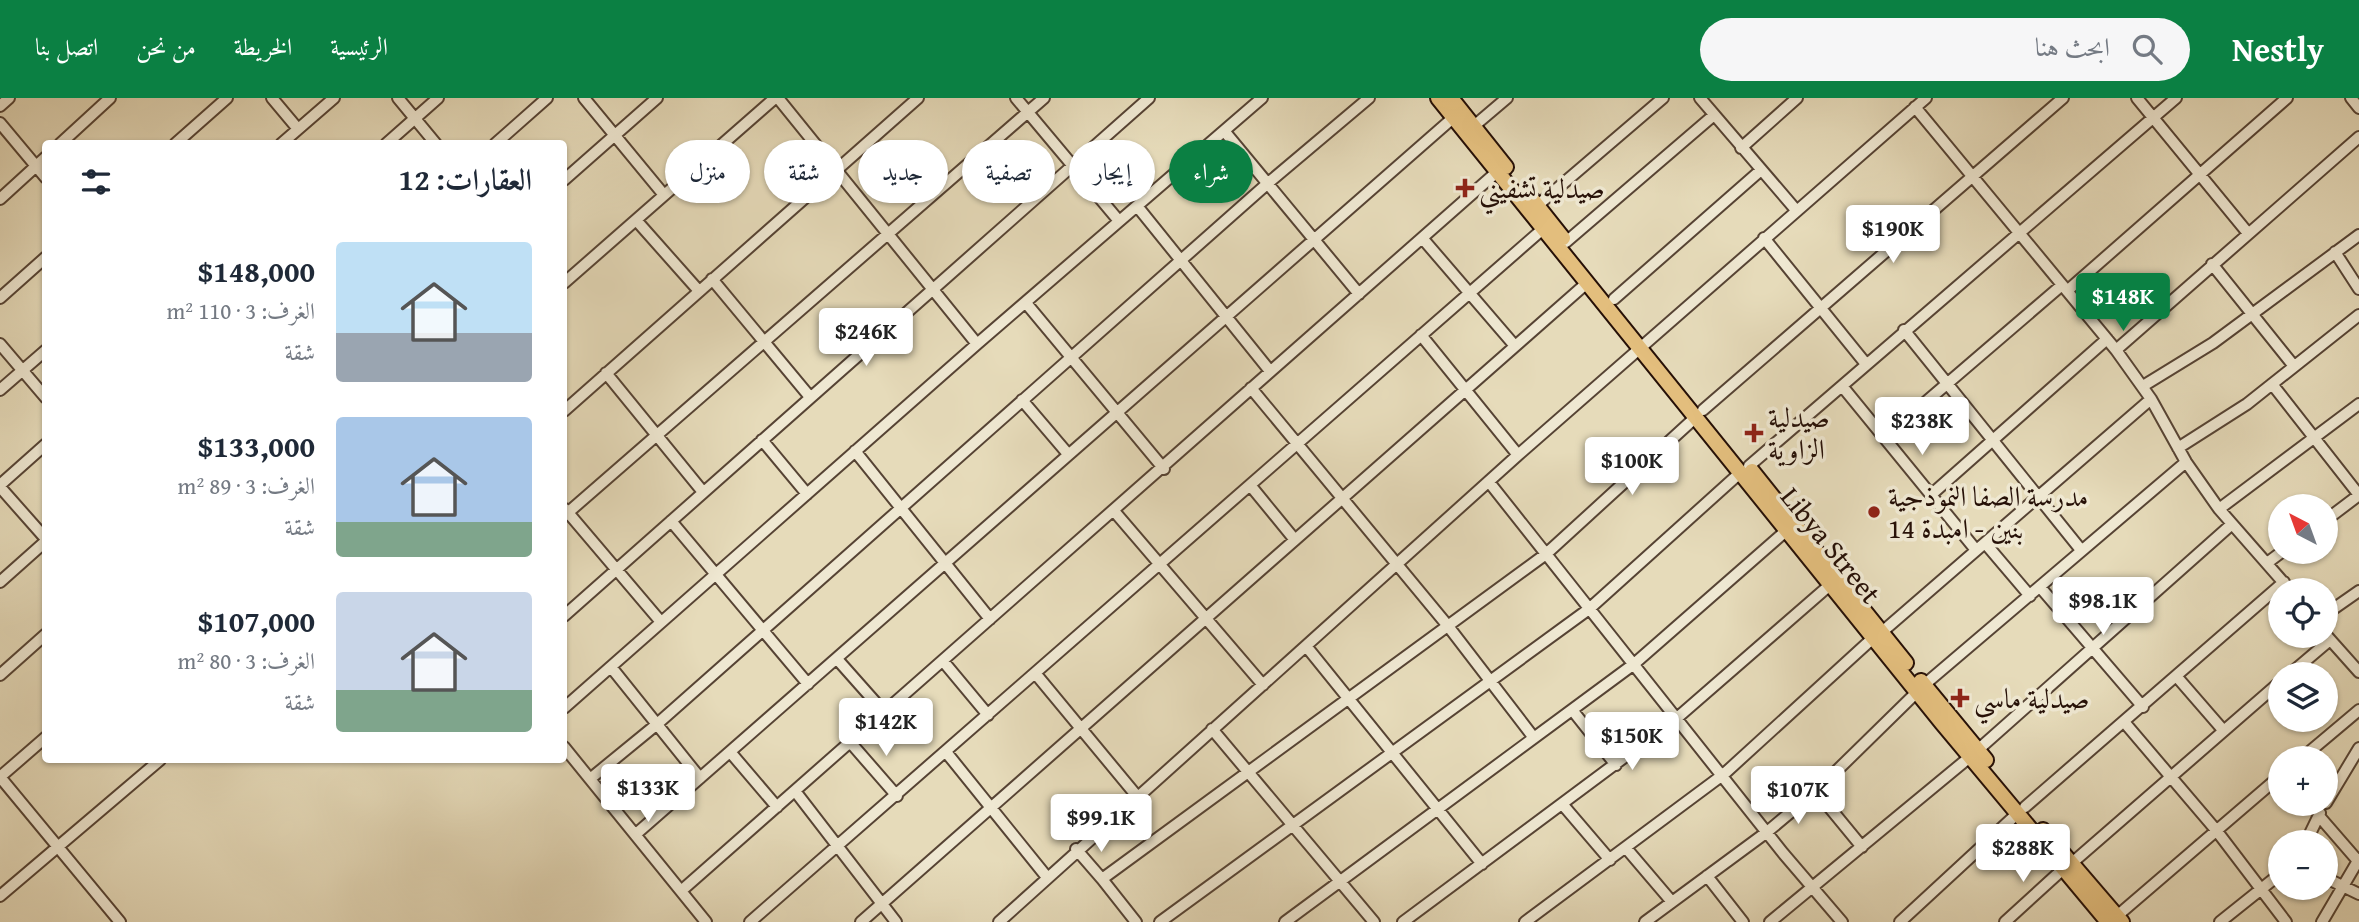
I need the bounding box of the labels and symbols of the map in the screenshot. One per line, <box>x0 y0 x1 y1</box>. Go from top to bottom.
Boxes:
place label: صيدلية تشفيني <box>1479 167 1605 215</box>
marker: صيدلية تشفيني <box>1457 180 1473 196</box>
pin: $190K <box>1844 206 1942 265</box>
pin: $148K <box>2074 274 2172 333</box>
pin: $246K <box>817 308 915 368</box>
place label: صيدلية الزاوية <box>1768 396 1830 469</box>
pin: $238K <box>1873 398 1971 457</box>
marker: صيدلية الزاوية <box>1746 425 1762 441</box>
pin: $100K <box>1583 438 1681 497</box>
place label: مدرسة الصفا النموذجية بنين - امبدة 14 <box>1888 475 2089 548</box>
street label: Libya Street <box>1771 477 1891 612</box>
north arrow <box>2268 494 2338 564</box>
marker: مدرسة الصفا النموذجية بنين - امبدة 14 <box>1866 504 1882 520</box>
pin: $98.1K <box>2046 578 2160 637</box>
place label: صيدلية ماسي <box>1974 677 2089 725</box>
marker: صيدلية ماسي <box>1952 690 1968 706</box>
pin: $142K <box>837 698 935 758</box>
pin: $150K <box>1583 712 1681 772</box>
pin: $133K <box>599 764 697 824</box>
pin: $107K <box>1749 766 1847 826</box>
pin: $99.1K <box>1044 794 1158 854</box>
pin: $288K <box>1974 824 2072 884</box>

